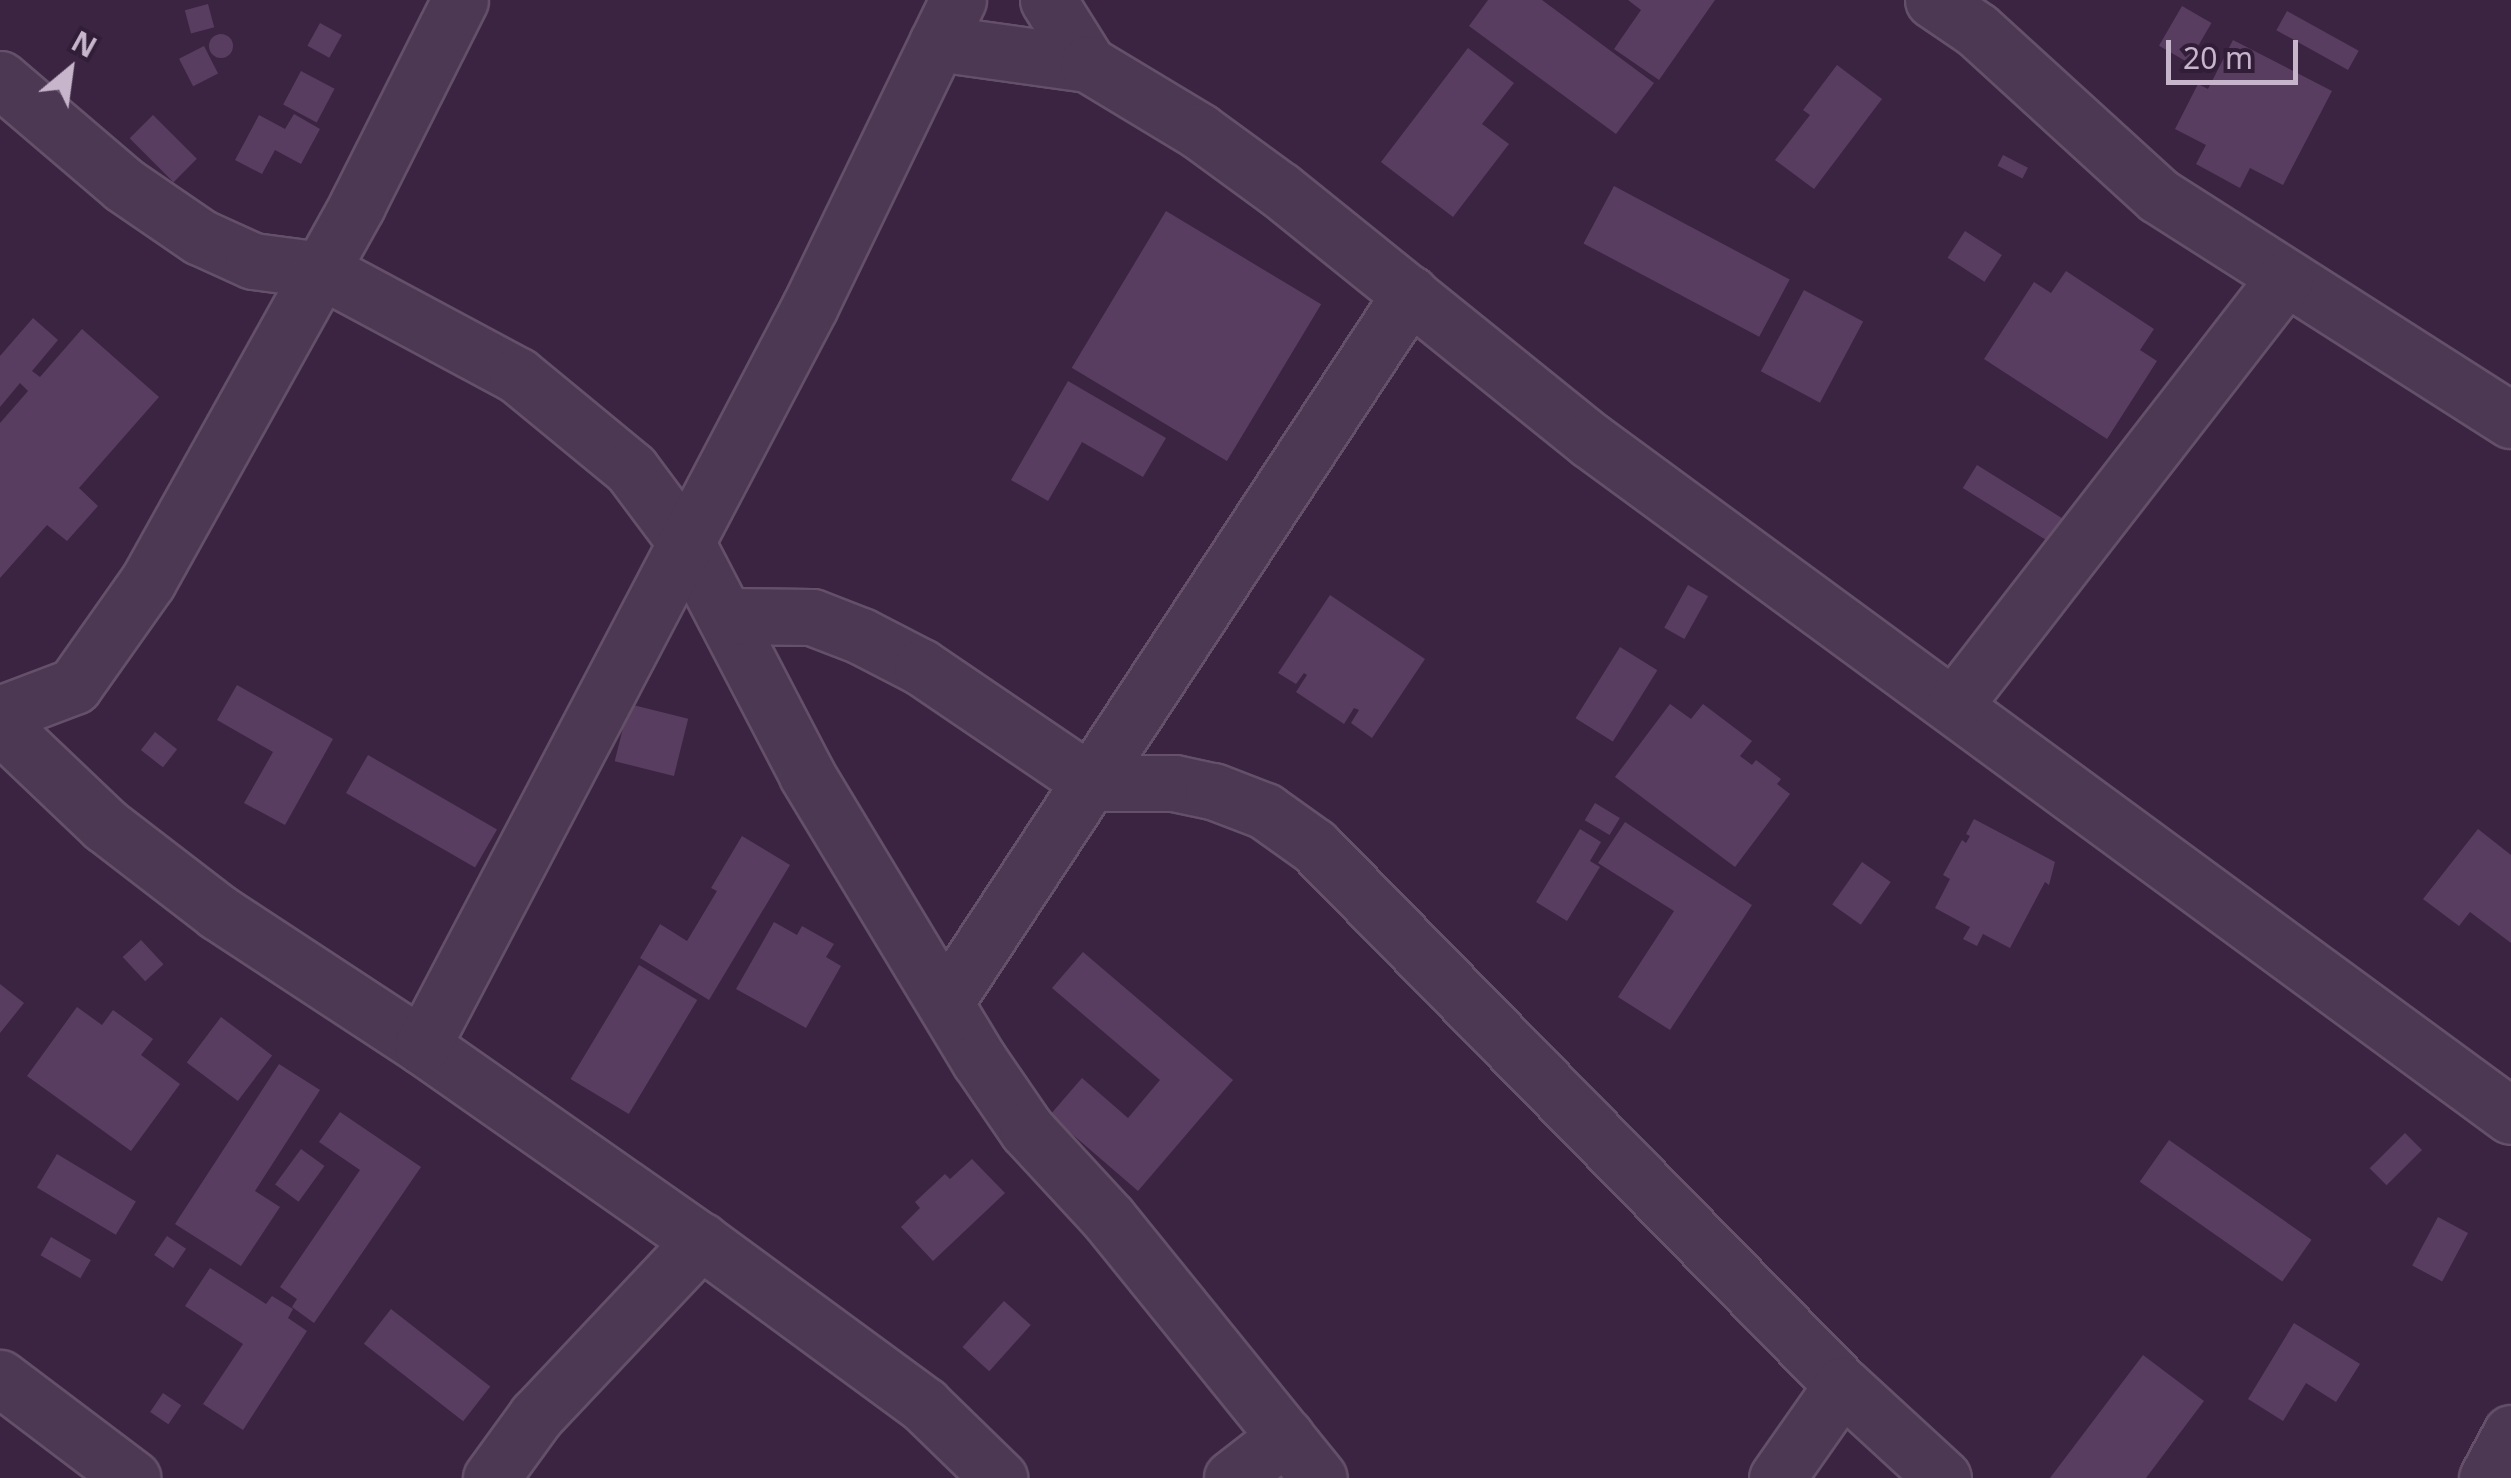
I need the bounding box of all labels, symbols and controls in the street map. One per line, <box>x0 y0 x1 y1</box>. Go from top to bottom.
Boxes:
north arrow <box>20 20 120 120</box>
scale bar <box>2171 20 2304 82</box>
text: N <box>65 22 104 66</box>
text: 20 m <box>2183 37 2253 78</box>

